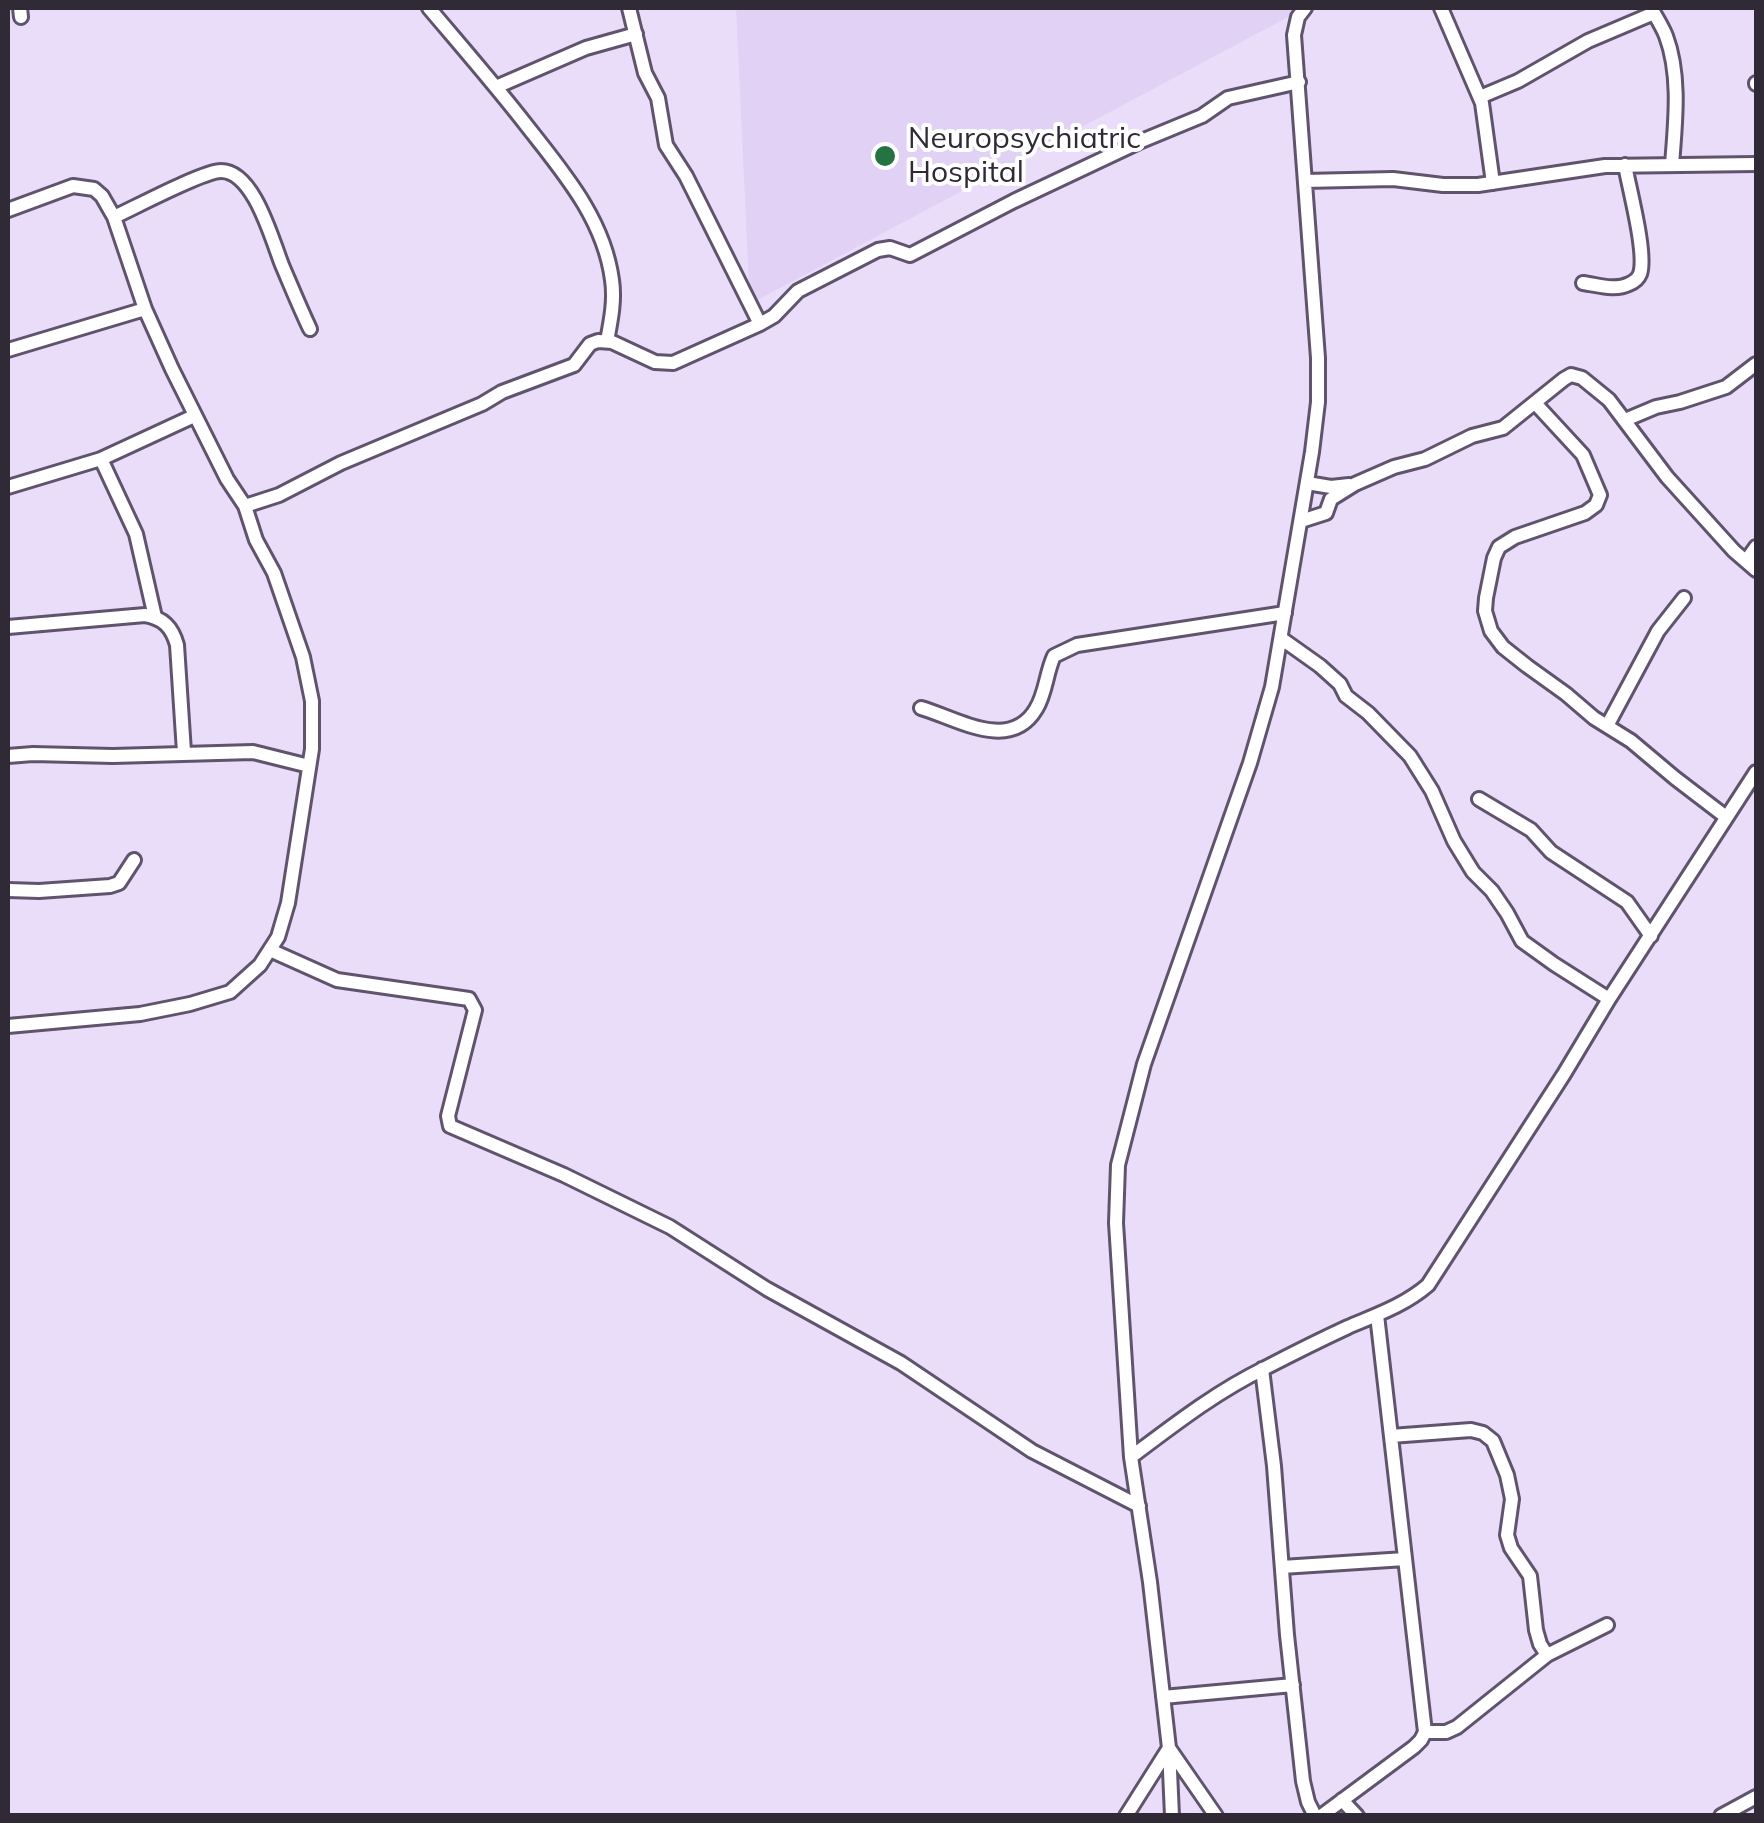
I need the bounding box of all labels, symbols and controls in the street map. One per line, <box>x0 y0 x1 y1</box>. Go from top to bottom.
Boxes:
place label: Neuropsychiatric Hospital <box>908 121 1141 192</box>
marker: Neuropsychiatric Hospital <box>872 143 898 169</box>

